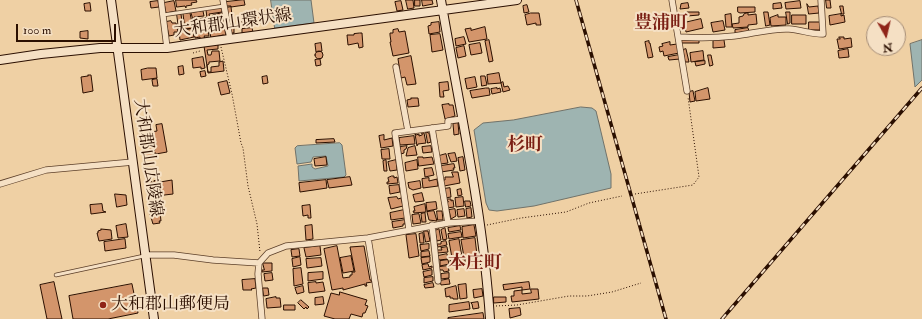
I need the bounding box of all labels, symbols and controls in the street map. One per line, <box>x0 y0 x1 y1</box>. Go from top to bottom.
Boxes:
street label: 大和郡山環状線 <box>173 6 293 42</box>
district label: 豊浦町 <box>634 13 688 35</box>
scale bar <box>18 16 118 42</box>
north arrow <box>866 16 906 56</box>
text: 100 m <box>23 23 51 38</box>
text: N <box>882 40 893 55</box>
street label: 大和郡山広陵線 <box>129 98 165 218</box>
district label: 杉町 <box>507 135 543 157</box>
district label: 本庄町 <box>448 253 502 275</box>
place label: 大和郡山郵便局 <box>111 295 230 315</box>
marker: 大和郡山郵便局 <box>98 300 108 310</box>

